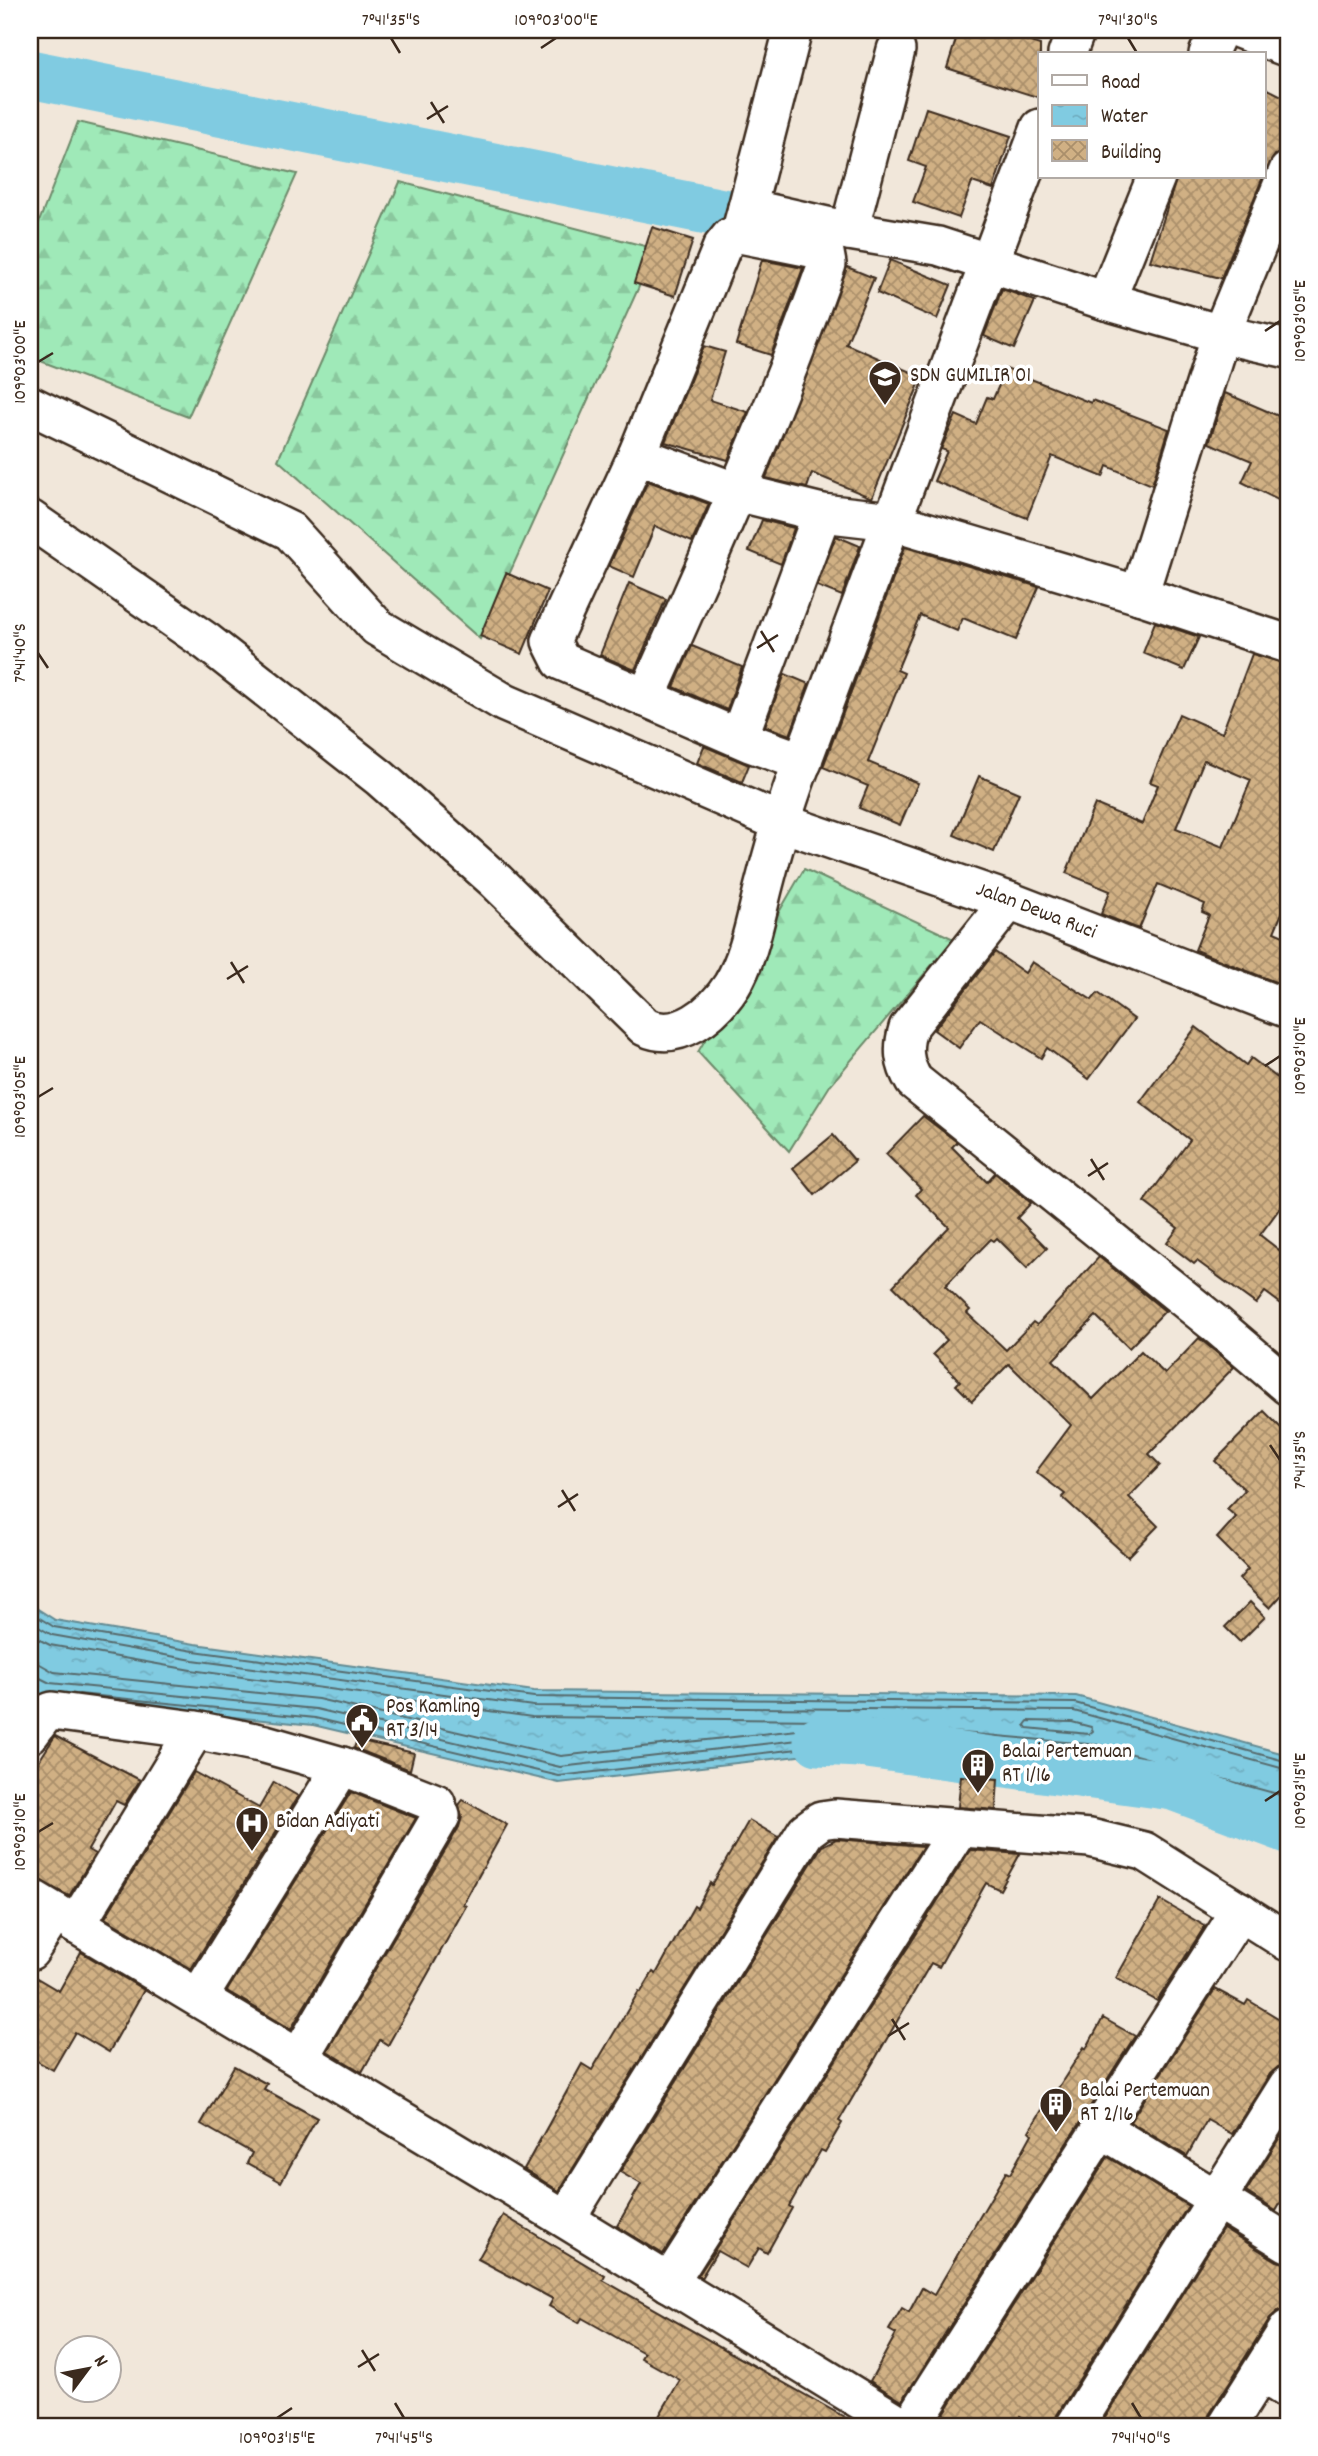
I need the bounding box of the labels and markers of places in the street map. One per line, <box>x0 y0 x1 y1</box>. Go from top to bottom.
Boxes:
school or university icon: SDN GUMILIR 01 <box>866 358 904 407</box>
place label: SDN GUMILIR 01 <box>910 362 1031 392</box>
place label: Pos Kamling RT 3/14 <box>386 1693 480 1747</box>
public building icon: Pos Kamling RT 3/14 <box>343 1701 381 1750</box>
place label: Balai Pertemuan RT 1/16 <box>1002 1738 1132 1792</box>
building icon: Balai Pertemuan RT 1/16 <box>959 1746 997 1795</box>
hospital icon: Bidan Adiyati <box>233 1804 271 1853</box>
place label: Bidan Adiyati <box>276 1808 379 1838</box>
place label: Balai Pertemuan RT 2/16 <box>1080 2077 1210 2131</box>
building icon: Balai Pertemuan RT 2/16 <box>1037 2085 1075 2134</box>

